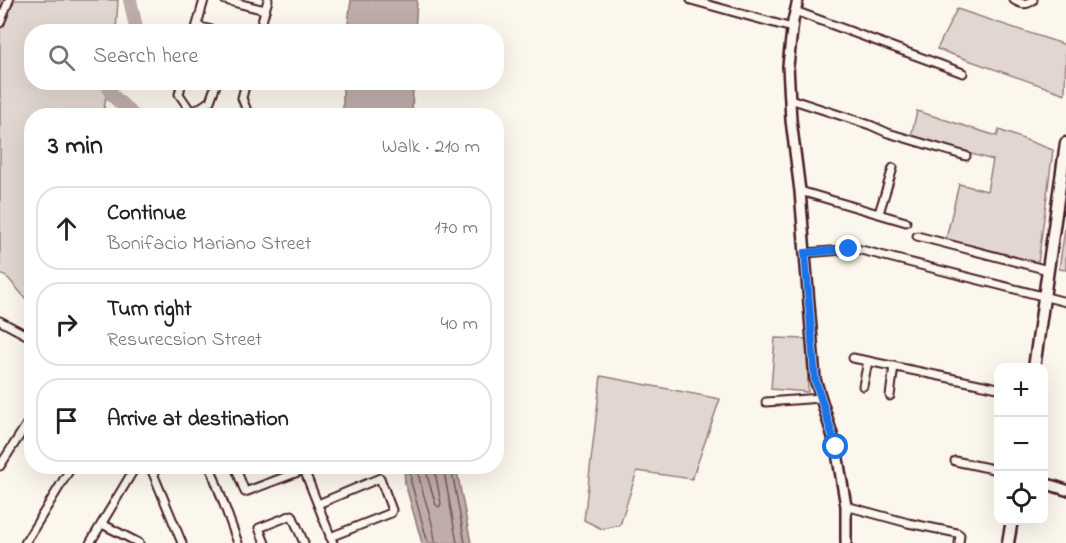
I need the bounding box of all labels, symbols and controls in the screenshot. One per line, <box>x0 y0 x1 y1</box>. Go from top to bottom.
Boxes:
search box <box>24 24 504 90</box>
icon: search <box>45 41 78 74</box>
text: Search here <box>93 41 198 73</box>
text: 3 min <box>48 128 103 166</box>
text: Walk · 210 m <box>382 133 480 162</box>
text: Continue <box>107 198 186 230</box>
icon: ahead <box>50 212 83 245</box>
text: 170 m <box>434 214 478 243</box>
text: Bonifacio Mariano Street <box>107 230 311 259</box>
route end <box>835 235 861 261</box>
text: Turn right <box>107 294 192 326</box>
icon: right <box>50 308 83 341</box>
text: 40 m <box>441 310 478 339</box>
text: Resurecsion Street <box>107 326 262 355</box>
map controls <box>994 363 1048 525</box>
button: + <box>994 363 1048 417</box>
icon: arrive <box>50 404 83 437</box>
text: Arrive at destination <box>107 404 289 436</box>
button: − <box>994 417 1048 471</box>
route start <box>822 433 848 459</box>
button: locate <box>994 471 1048 525</box>

